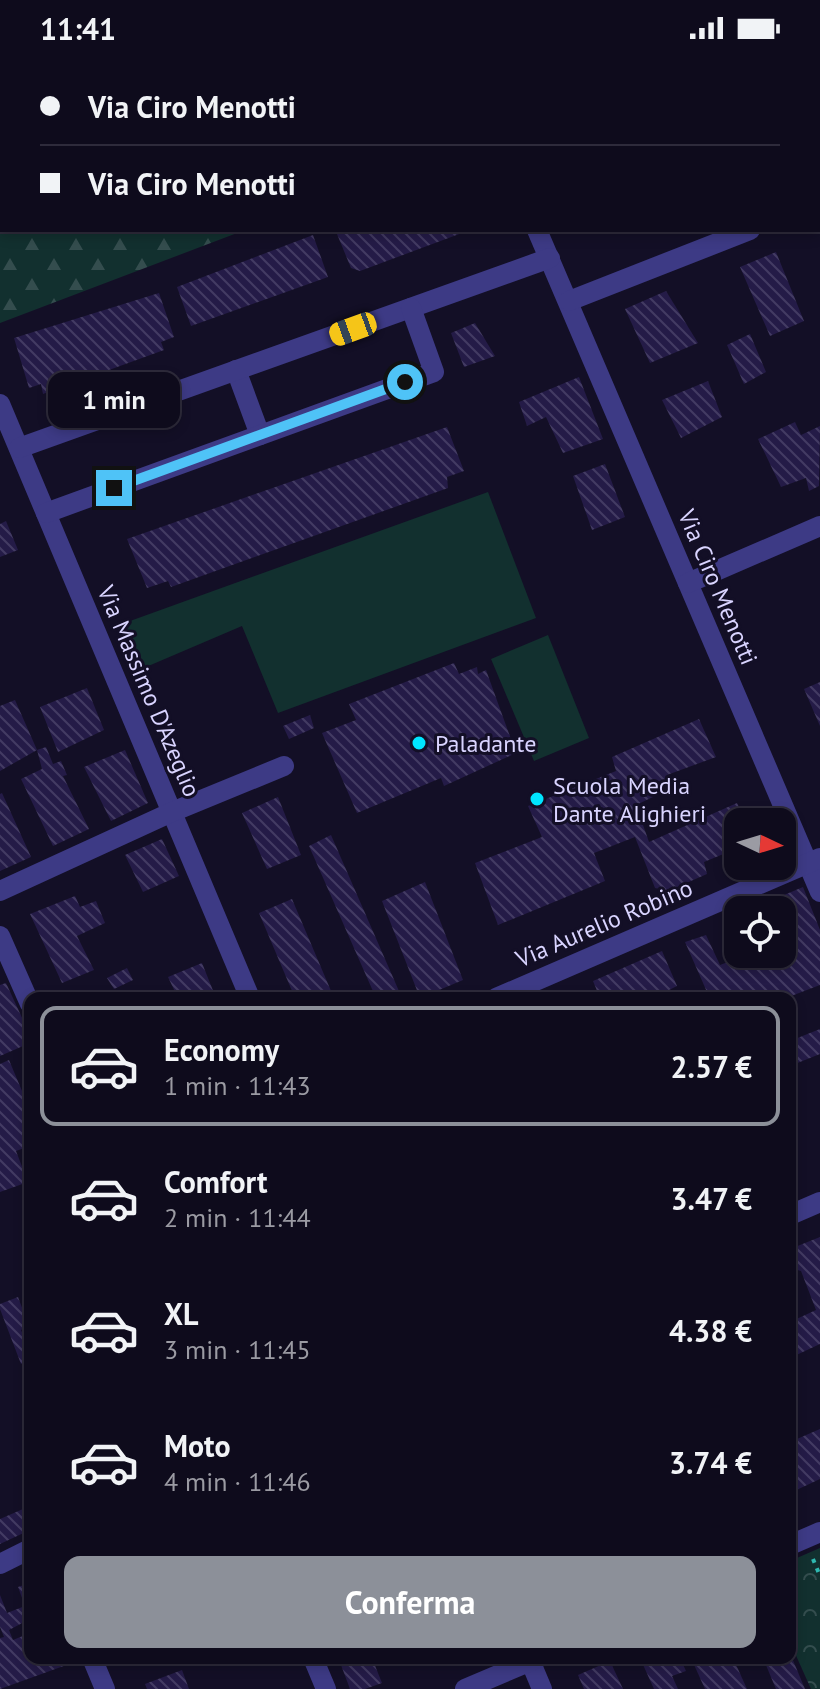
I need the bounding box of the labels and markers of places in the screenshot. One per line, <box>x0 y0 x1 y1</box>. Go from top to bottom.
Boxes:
place label: Paladante <box>435 728 536 759</box>
marker: Paladante <box>410 734 428 752</box>
place label: Scuola Media Dante Alighieri <box>553 770 706 829</box>
marker: Scuola Media Dante Alighieri <box>528 790 546 808</box>

